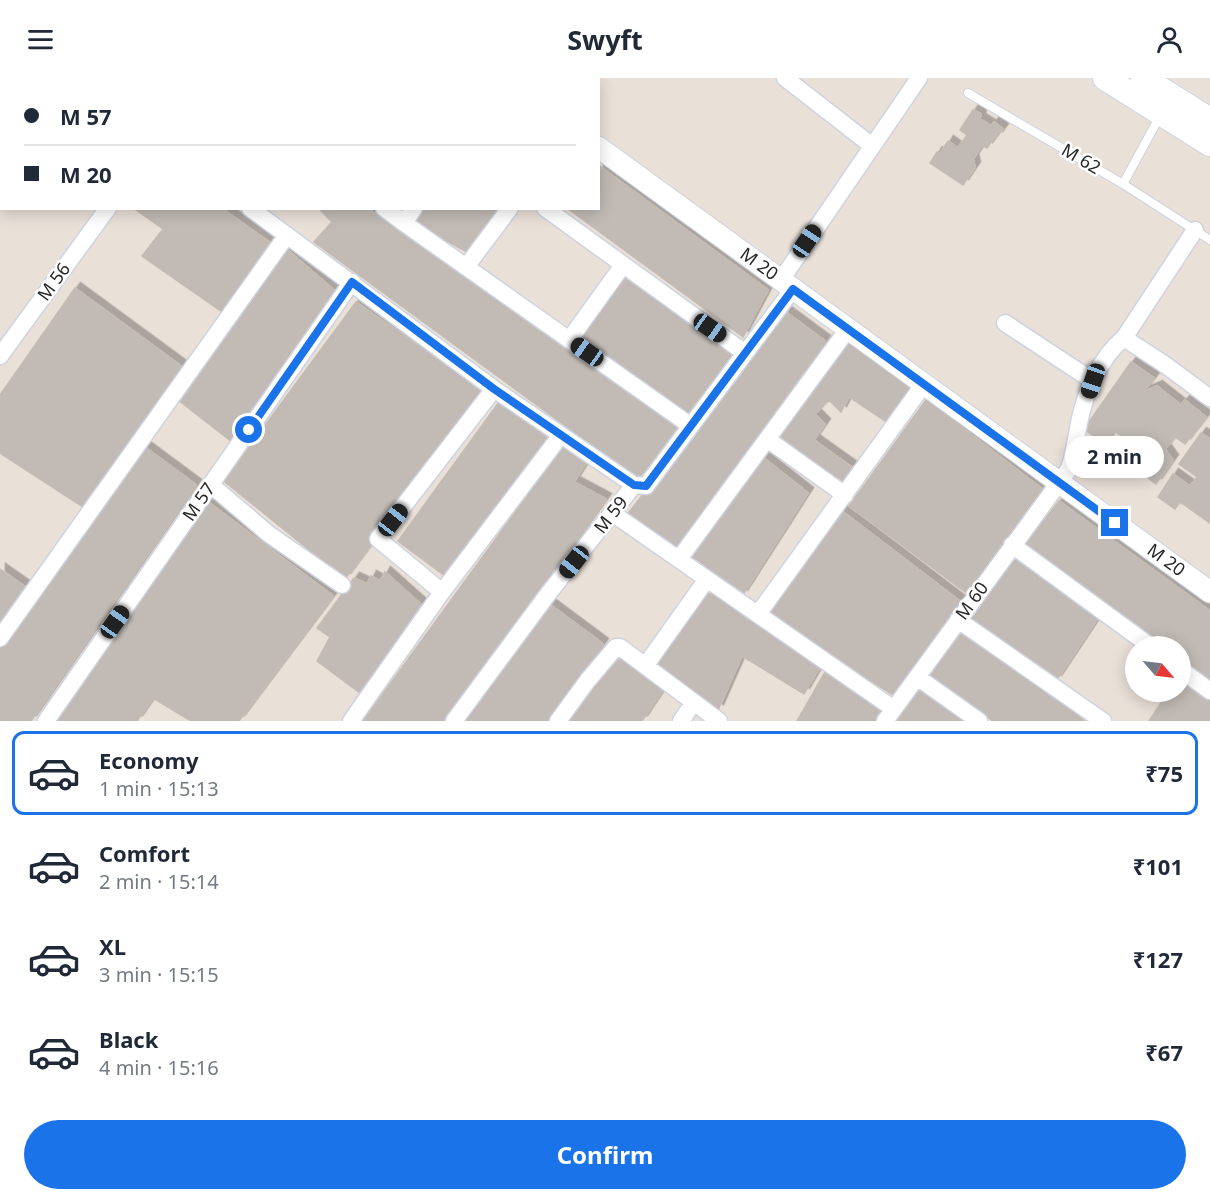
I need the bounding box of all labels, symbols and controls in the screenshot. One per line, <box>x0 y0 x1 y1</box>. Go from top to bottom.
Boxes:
text: Swyft <box>567 21 643 58</box>
icon: menu <box>24 23 57 56</box>
icon: person <box>1153 23 1186 56</box>
text: M 57 <box>60 101 112 131</box>
street label: M 62 <box>1057 137 1106 179</box>
text: M 20 <box>60 159 112 189</box>
car <box>789 221 825 261</box>
street label: M 20 <box>736 241 783 285</box>
street label: M 56 <box>31 258 75 305</box>
car <box>690 310 730 346</box>
car <box>567 334 607 370</box>
car <box>1079 361 1107 401</box>
route start <box>235 416 262 443</box>
callout: 2 min <box>1066 436 1164 478</box>
text: 2 min <box>1087 443 1142 470</box>
street label: M 57 <box>176 478 220 525</box>
street label: M 59 <box>588 491 632 538</box>
car <box>375 500 411 540</box>
route end <box>1101 509 1128 536</box>
street label: M 20 <box>1143 537 1190 581</box>
car <box>556 542 592 582</box>
street label: M 60 <box>949 577 993 624</box>
car <box>97 602 133 642</box>
north arrow <box>1125 636 1191 702</box>
map controls <box>1125 636 1191 702</box>
text: Economy <box>99 745 198 775</box>
icon: car <box>27 746 81 800</box>
text: ₹75 <box>1145 758 1183 788</box>
text: 1 min · 15:13 <box>99 775 219 802</box>
text: Comfort <box>99 838 190 868</box>
icon: car <box>27 839 81 893</box>
text: ₹101 <box>1133 851 1183 881</box>
text: 2 min · 15:14 <box>99 868 219 895</box>
text: XL <box>99 931 126 961</box>
icon: car <box>27 932 81 986</box>
text: ₹127 <box>1133 944 1183 974</box>
text: 3 min · 15:15 <box>99 961 219 988</box>
text: Black <box>99 1024 158 1054</box>
icon: car <box>27 1025 81 1079</box>
text: ₹67 <box>1145 1037 1183 1067</box>
text: 4 min · 15:16 <box>99 1054 219 1081</box>
button: Confirm <box>24 1120 1186 1189</box>

